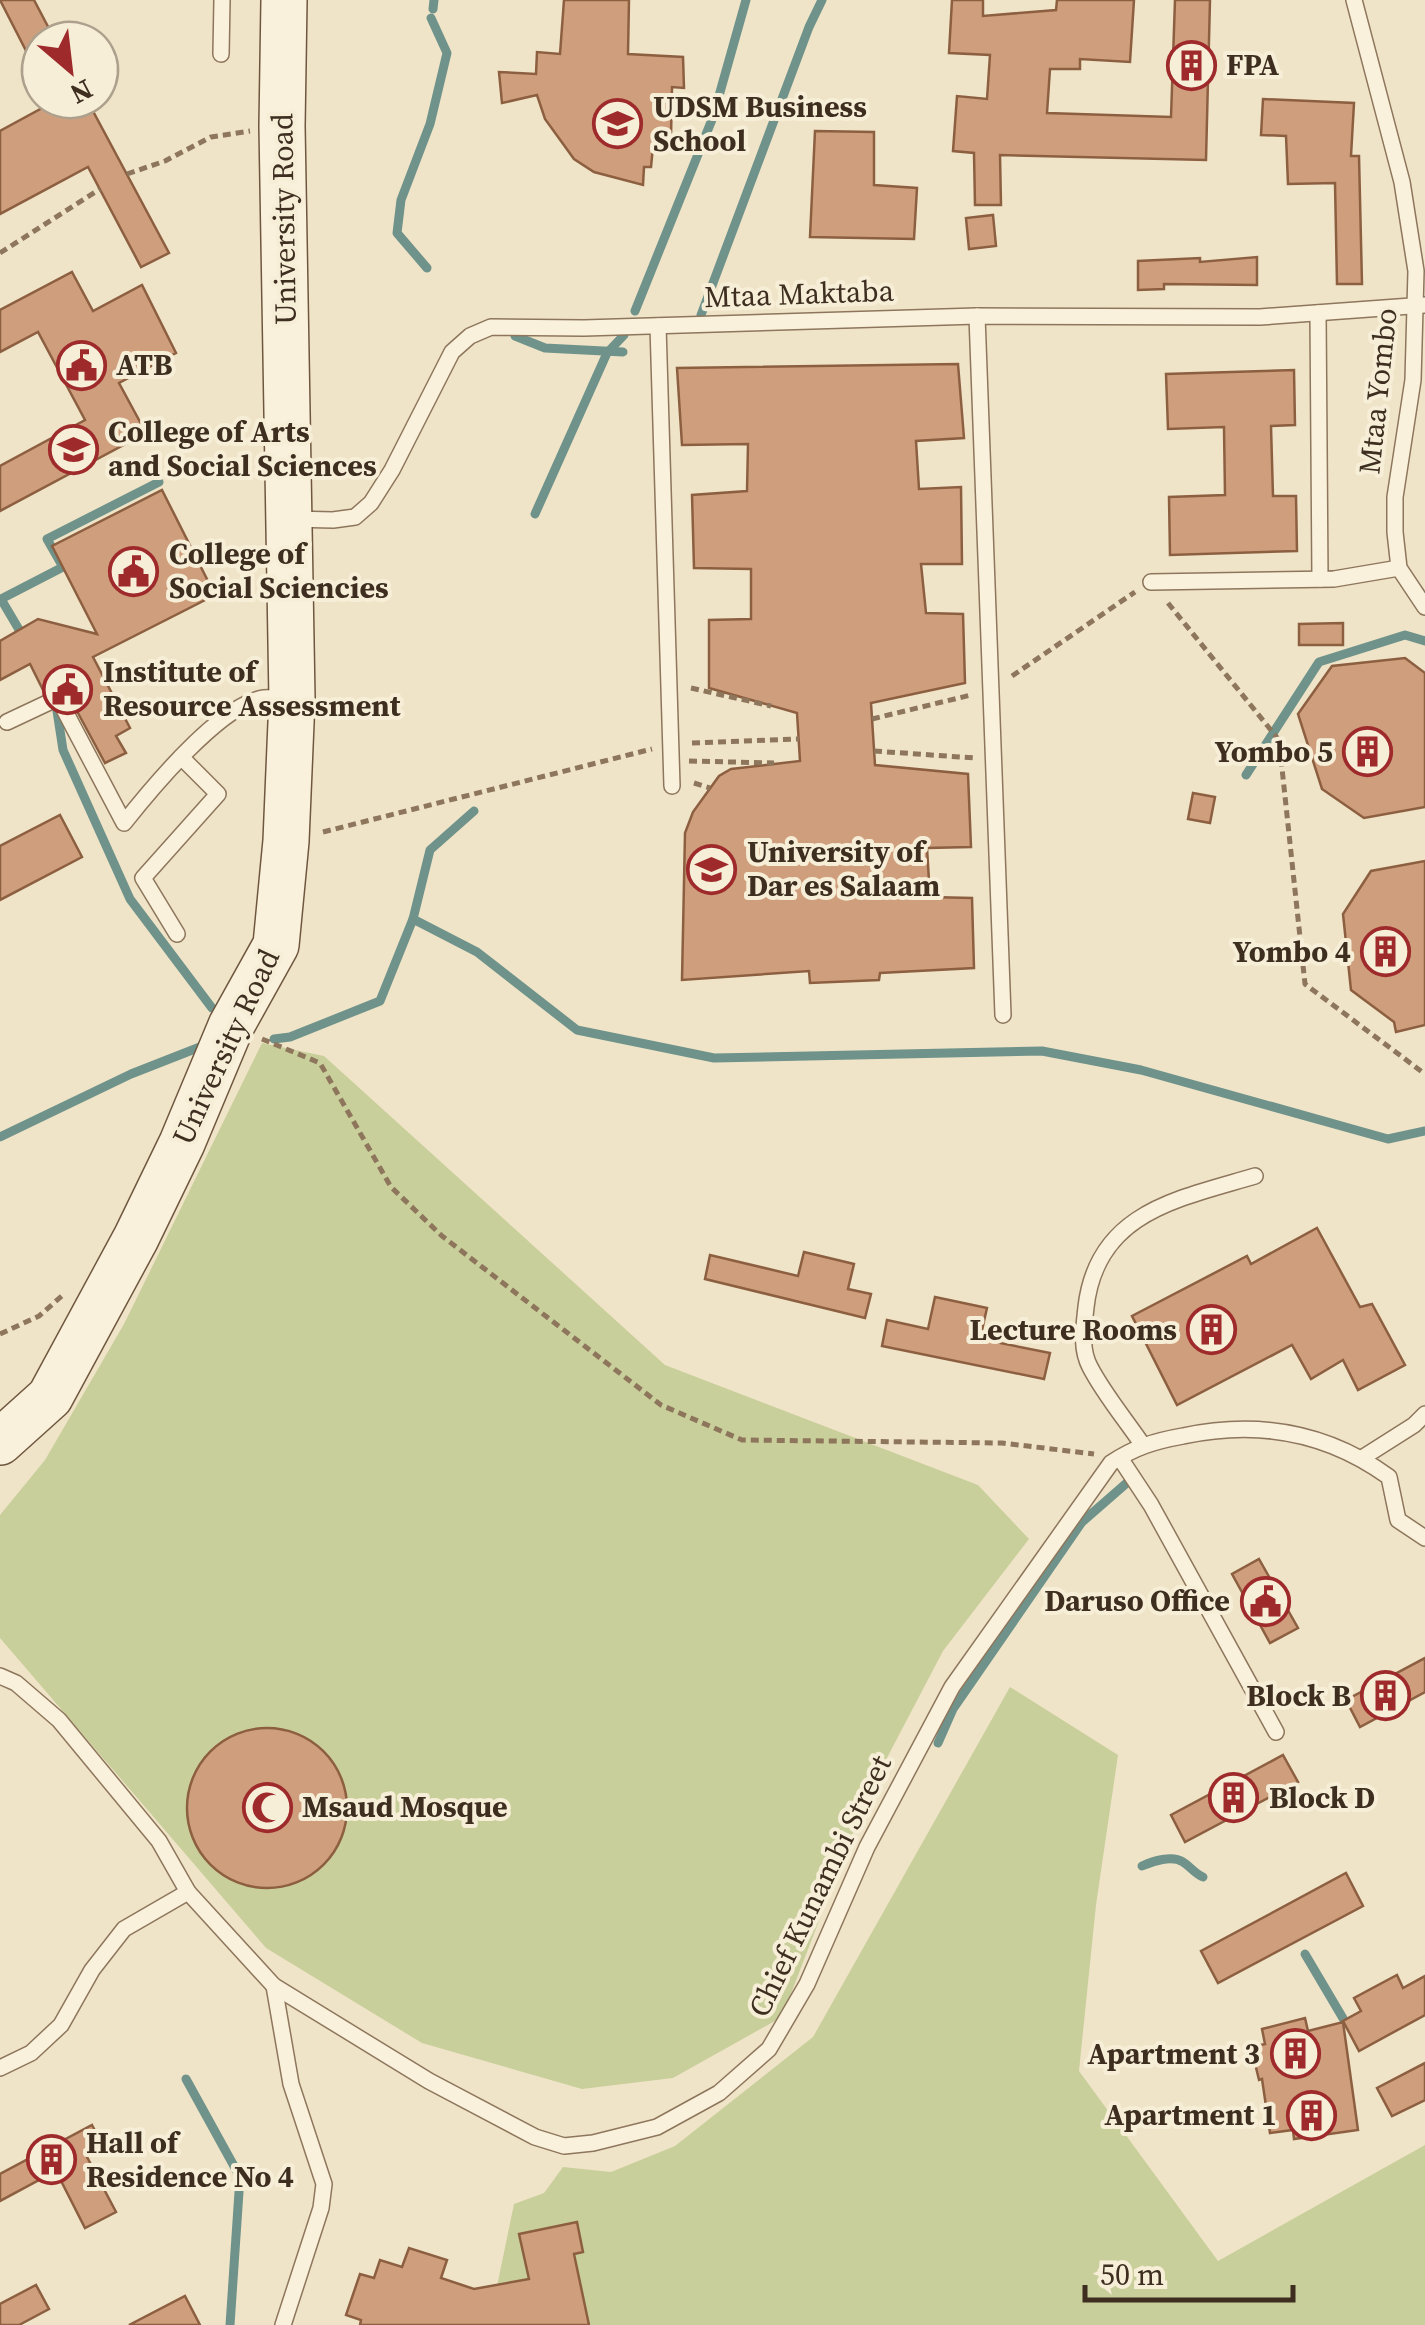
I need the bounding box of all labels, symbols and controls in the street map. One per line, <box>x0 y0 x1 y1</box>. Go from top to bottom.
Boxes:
north arrow <box>20 20 120 120</box>
building icon: FPA <box>1165 39 1217 91</box>
place label: FPA <box>1226 44 1279 85</box>
text: N <box>64 71 100 114</box>
place label: UDSM Business School <box>653 86 867 161</box>
school or university icon: UDSM Business School <box>592 98 644 150</box>
street label: University Road <box>261 113 306 325</box>
street label: Mtaa Maktaba <box>703 270 895 317</box>
street label: Mtaa Yombo <box>1348 306 1407 476</box>
public building icon: ATB <box>55 339 107 391</box>
place label: ATB <box>116 344 173 385</box>
place label: College of Arts and Social Sciences <box>108 411 377 486</box>
school or university icon: College of Arts and Social Sciences <box>47 423 99 475</box>
place label: College of Social Sciencies <box>169 533 389 608</box>
public building icon: College of Social Sciencies <box>108 545 160 597</box>
place label: Institute of Resource Assessment <box>103 651 401 726</box>
public building icon: Institute of Resource Assessment <box>42 663 94 715</box>
building icon: Yombo 5 <box>1342 726 1394 778</box>
place label: Yombo 5 <box>1214 731 1333 772</box>
place label: University of Dar es Salaam <box>747 831 940 906</box>
school or university icon: University of Dar es Salaam <box>686 843 738 895</box>
building icon: Yombo 4 <box>1360 926 1412 978</box>
place label: Yombo 4 <box>1232 931 1351 972</box>
street label: University Road <box>162 942 289 1151</box>
building icon: Lecture Rooms <box>1186 1304 1238 1356</box>
place label: Lecture Rooms <box>970 1309 1177 1350</box>
public building icon: Daruso Office <box>1239 1575 1291 1627</box>
place label: Daruso Office <box>1044 1580 1230 1621</box>
building icon: Block B <box>1360 1670 1412 1722</box>
place label: Block B <box>1246 1675 1351 1716</box>
street label: Chief Kunambi Street <box>738 1748 901 2024</box>
building icon: Block D <box>1208 1772 1260 1824</box>
place label: Block D <box>1269 1777 1375 1818</box>
mosque icon: Msaud Mosque <box>241 1781 293 1833</box>
place label: Msaud Mosque <box>302 1786 508 1827</box>
building icon: Apartment 3 <box>1269 2028 1321 2080</box>
place label: Apartment 3 <box>1087 2033 1260 2074</box>
building icon: Apartment 1 <box>1286 2089 1338 2141</box>
place label: Apartment 1 <box>1104 2094 1277 2135</box>
place label: Hall of Residence No 4 <box>86 2122 294 2197</box>
building icon: Hall of Residence No 4 <box>25 2134 77 2186</box>
scale bar <box>1085 2240 1292 2302</box>
text: 50 m <box>1100 2254 1164 2295</box>

